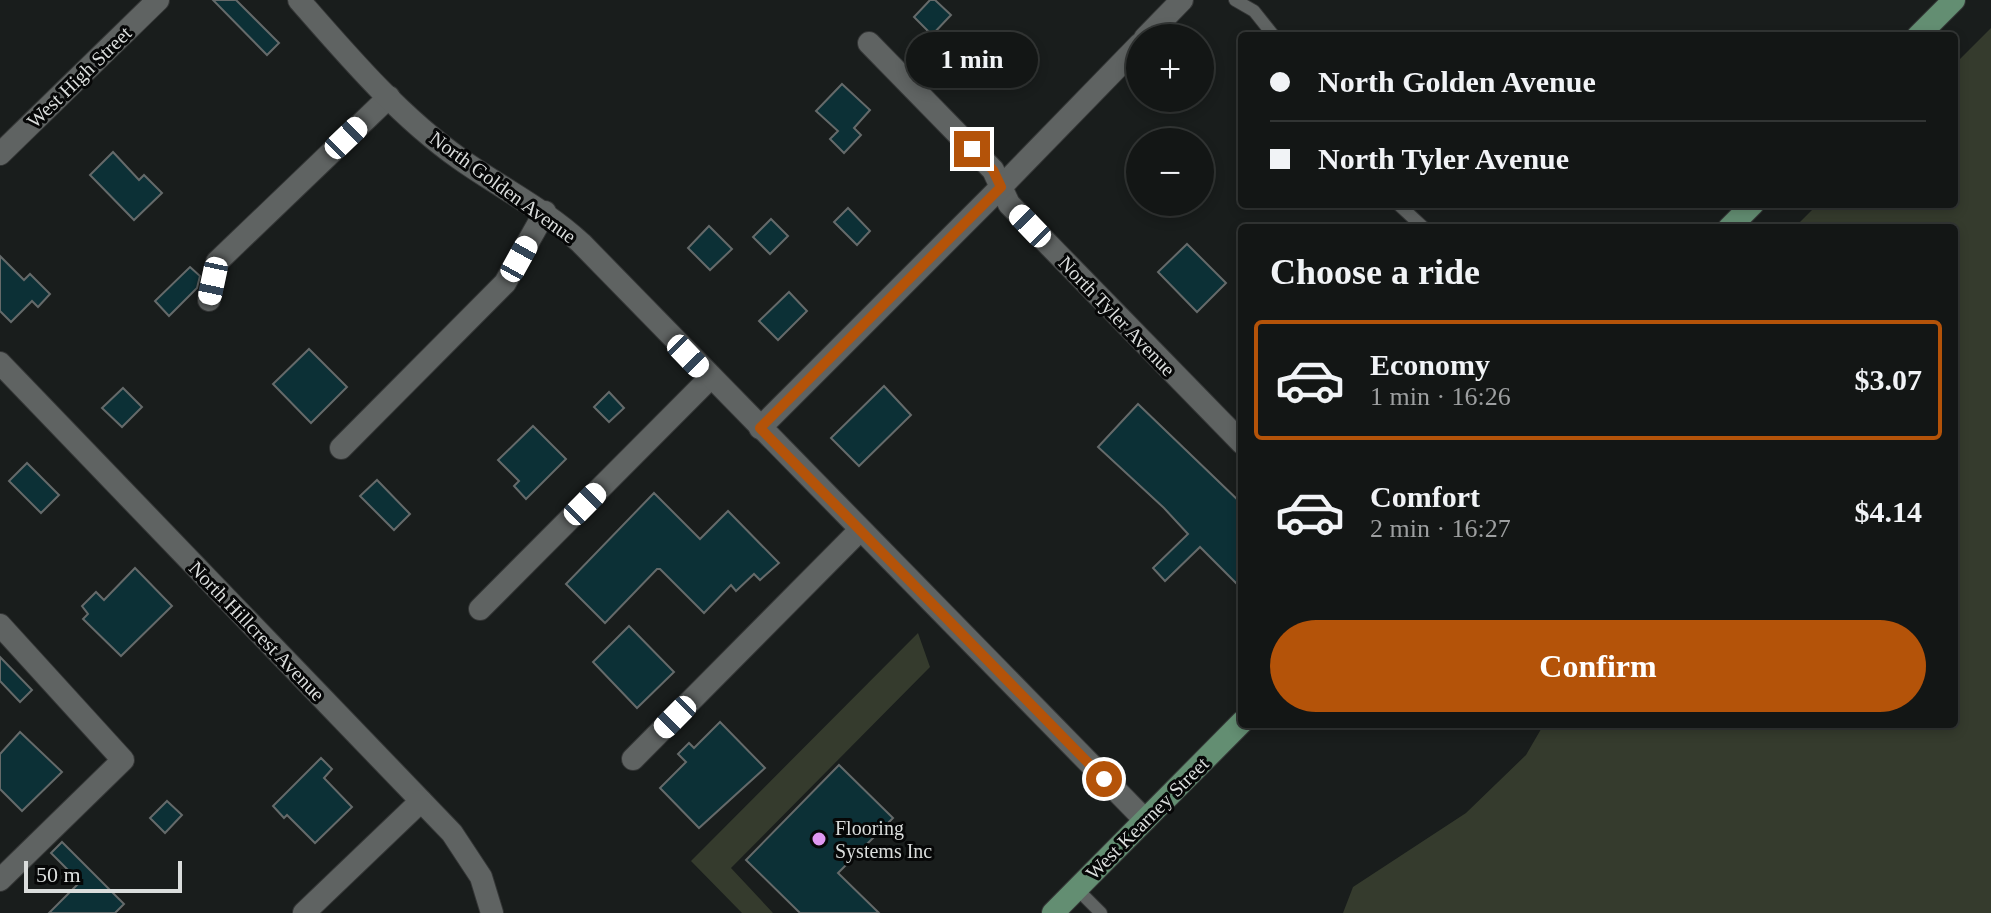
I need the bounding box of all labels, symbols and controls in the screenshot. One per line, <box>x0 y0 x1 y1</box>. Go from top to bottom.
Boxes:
street label: West High Street <box>22 21 137 133</box>
map controls <box>1126 24 1214 216</box>
button: + <box>1126 24 1214 112</box>
callout: 1 min <box>906 33 1038 89</box>
text: 1 min <box>941 45 1003 74</box>
text: North Golden Avenue <box>1318 65 1596 98</box>
car <box>320 113 372 163</box>
street label: North Golden Avenue <box>426 127 580 247</box>
button: − <box>1126 128 1214 216</box>
route end <box>954 131 990 167</box>
text: North Tyler Avenue <box>1318 142 1569 175</box>
car <box>1005 200 1055 252</box>
car <box>497 232 541 286</box>
street label: North Tyler Avenue <box>1054 252 1180 381</box>
text: Choose a ride <box>1270 252 1480 292</box>
car <box>196 255 230 307</box>
car <box>663 330 713 382</box>
icon: car <box>1274 344 1346 416</box>
text: Economy <box>1370 348 1490 381</box>
text: $3.07 <box>1855 363 1922 396</box>
text: 1 min · 16:26 <box>1370 382 1511 411</box>
icon: car <box>1274 476 1346 548</box>
car <box>560 479 610 529</box>
text: Comfort <box>1370 480 1480 513</box>
text: $4.14 <box>1855 495 1922 528</box>
text: 2 min · 16:27 <box>1370 514 1511 543</box>
street label: North Hillcrest Avenue <box>185 557 329 705</box>
button: Confirm <box>1270 620 1926 712</box>
car <box>650 692 700 742</box>
street label: West Kearney Street <box>1081 752 1214 884</box>
route start <box>1086 761 1122 797</box>
place label: Flooring Systems Inc <box>835 817 932 863</box>
marker: Flooring Systems Inc <box>810 830 828 848</box>
scale bar <box>24 857 182 893</box>
text: 50 m <box>36 862 81 887</box>

